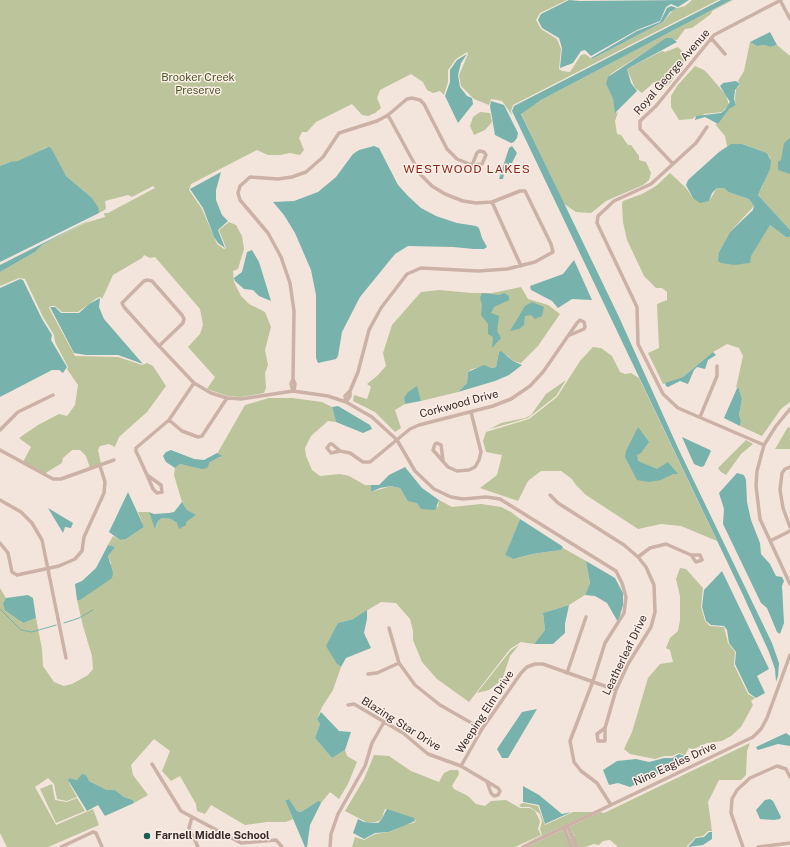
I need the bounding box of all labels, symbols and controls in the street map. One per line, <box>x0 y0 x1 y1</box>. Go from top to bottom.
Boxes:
street label: Royal George Avenue <box>631 26 713 118</box>
park label: Brooker Creek Preserve <box>161 71 235 97</box>
district label: WESTWOOD LAKES <box>403 162 531 176</box>
street label: Corkwood Drive <box>418 387 500 421</box>
street label: Leatherleaf Drive <box>600 613 650 697</box>
street label: Weeping Elm Drive <box>453 668 517 756</box>
street label: Blazing Star Drive <box>359 694 443 754</box>
street label: Nine Eagles Drive <box>632 739 718 789</box>
place label: Farnell Middle School <box>155 829 270 843</box>
marker: Farnell Middle School <box>142 831 152 841</box>

